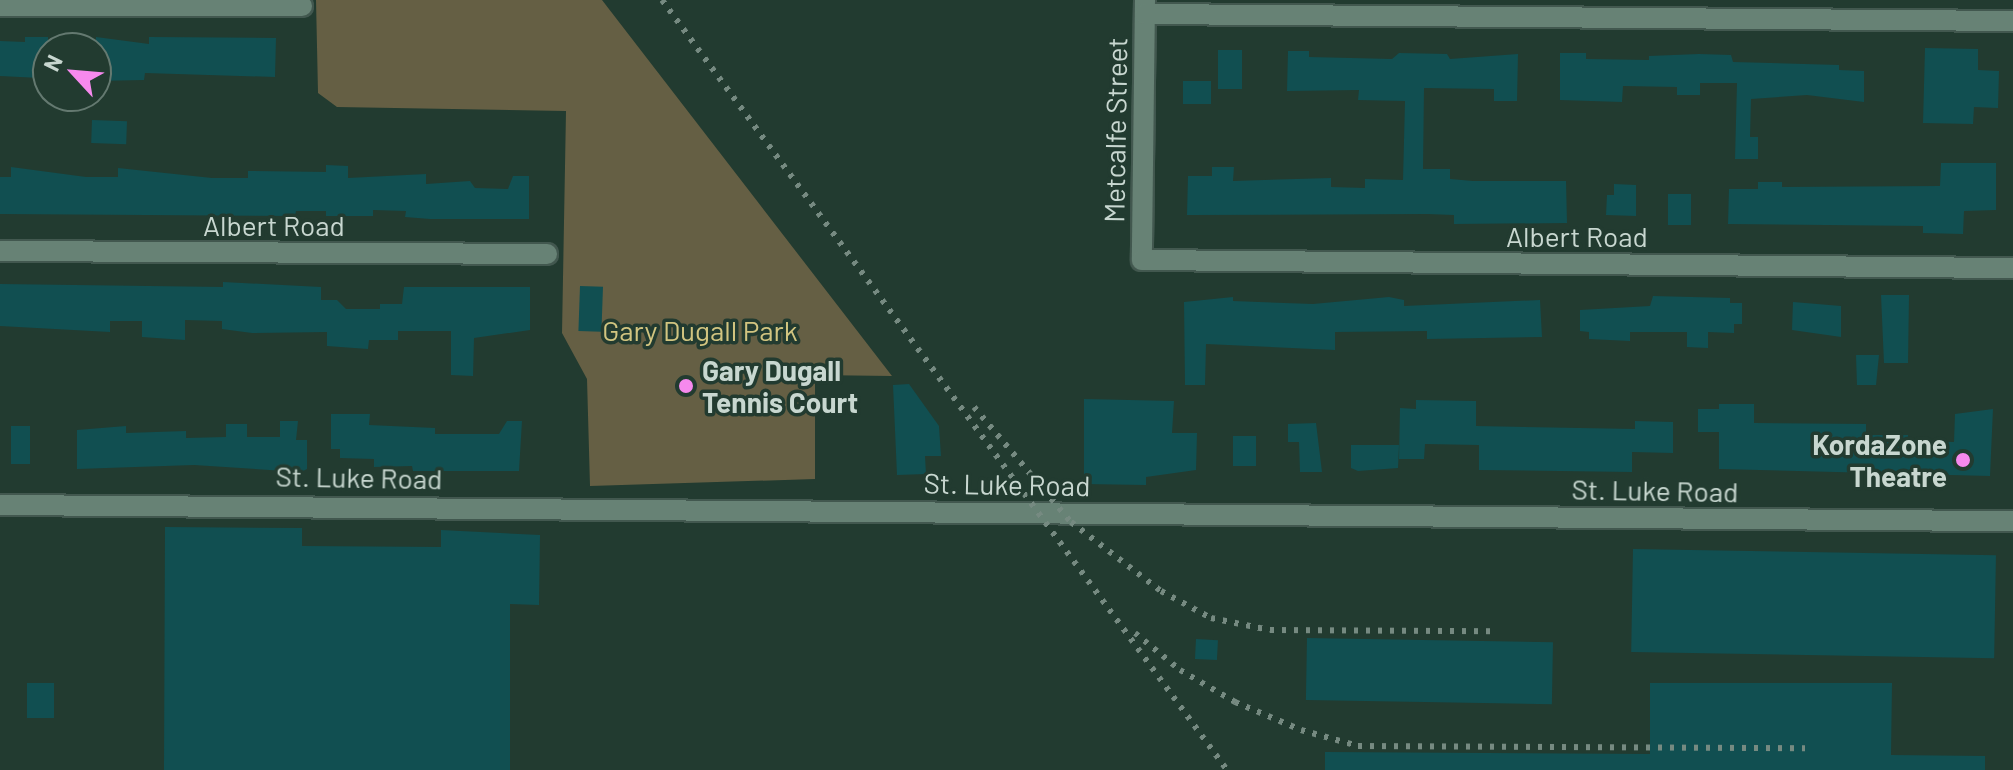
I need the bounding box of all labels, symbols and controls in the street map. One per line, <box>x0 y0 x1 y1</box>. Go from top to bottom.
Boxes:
north arrow <box>32 32 112 112</box>
street label: Metcalfe Street <box>1097 37 1133 223</box>
text: N <box>37 50 67 75</box>
street label: Albert Road <box>203 208 345 242</box>
street label: Albert Road <box>1506 219 1648 253</box>
park label: Gary Dugall Park <box>602 313 798 347</box>
place label: Gary Dugall Tennis Court <box>702 353 858 419</box>
marker: Gary Dugall Tennis Court <box>677 377 695 395</box>
place label: KordaZone Theatre <box>1812 427 1947 493</box>
marker: KordaZone Theatre <box>1954 451 1972 469</box>
street label: St. Luke Road <box>275 459 443 495</box>
street label: St. Luke Road <box>923 466 1091 502</box>
street label: St. Luke Road <box>1571 472 1739 508</box>

